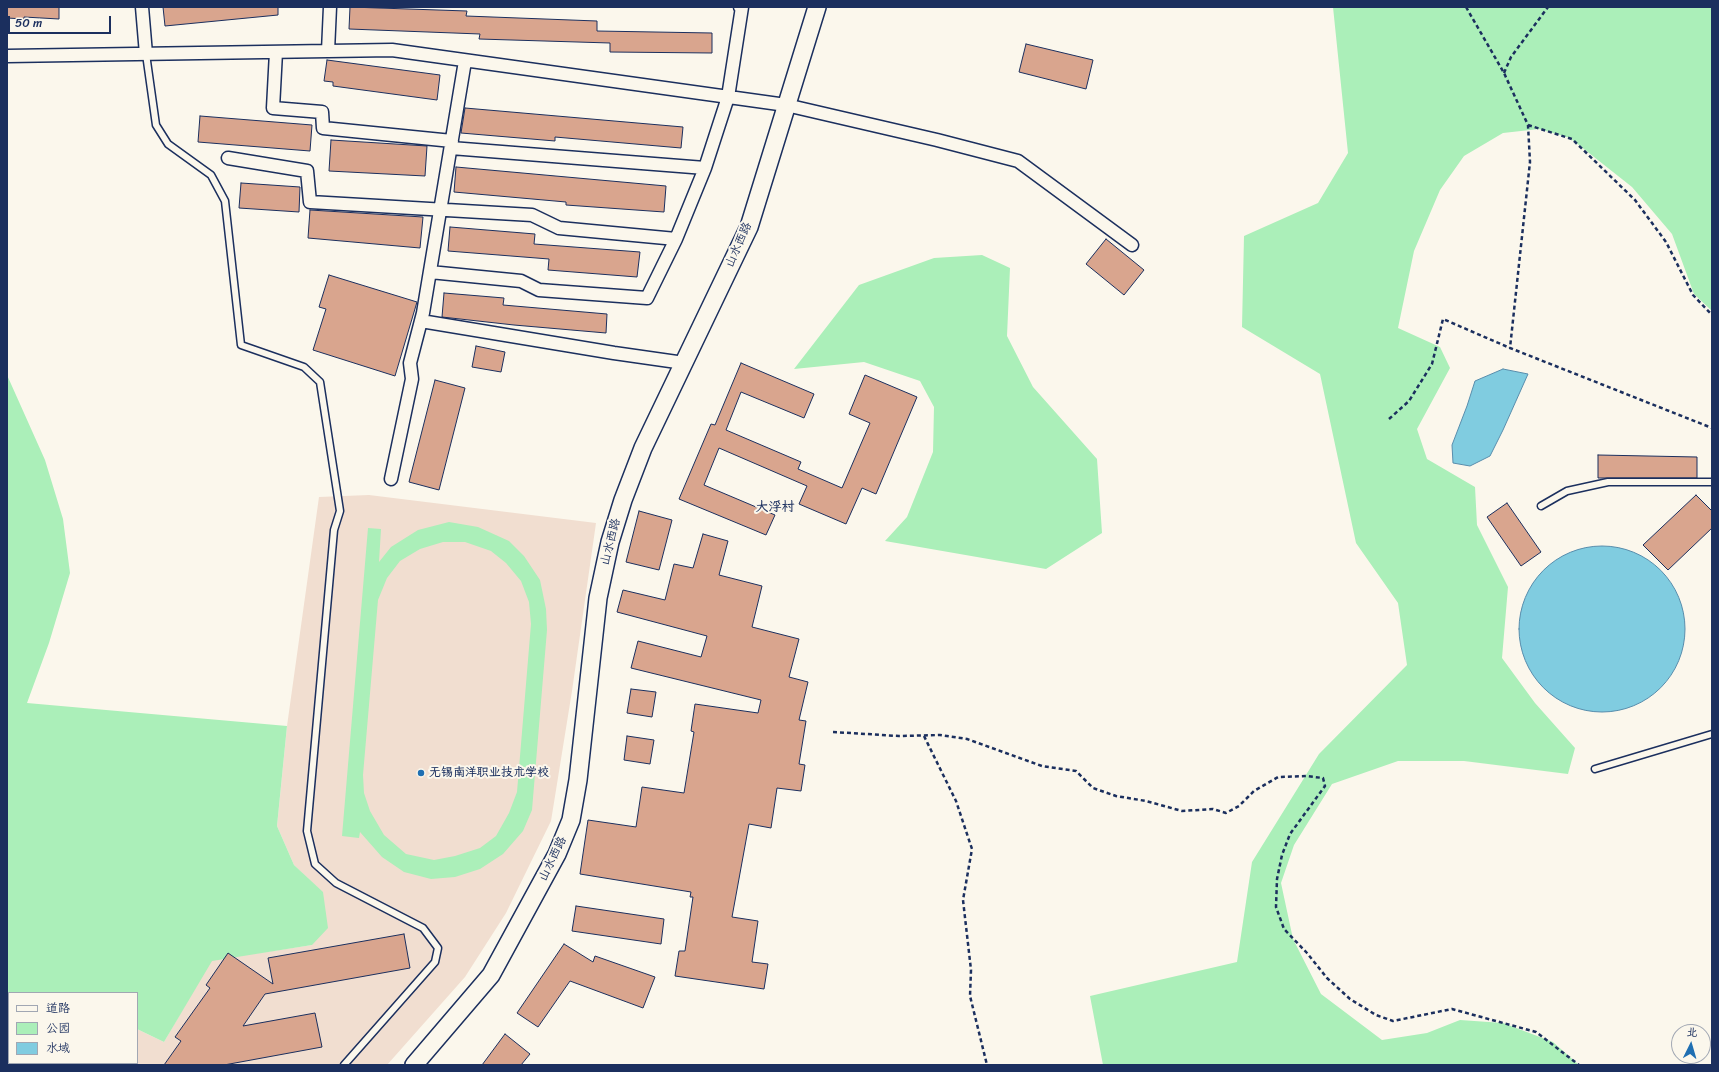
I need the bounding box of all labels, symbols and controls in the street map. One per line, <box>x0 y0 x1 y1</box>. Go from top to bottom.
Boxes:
scale bar <box>10 8 113 34</box>
text: 50 m <box>15 12 42 34</box>
street label: 山水西路 <box>723 220 755 270</box>
district label: 大浮村 <box>756 500 794 516</box>
street label: 山水西路 <box>598 517 624 567</box>
place label: 无锡南洋职业技术学校 <box>429 766 549 780</box>
marker: 无锡南洋职业技术学校 <box>416 768 426 778</box>
street label: 山水西路 <box>536 834 570 884</box>
legend <box>8 992 138 1064</box>
text: 道路 <box>46 997 70 1019</box>
text: 公园 <box>46 1017 70 1039</box>
text: 北 <box>1686 1023 1698 1042</box>
north arrow <box>1671 1024 1711 1064</box>
text: 水域 <box>46 1037 70 1059</box>

